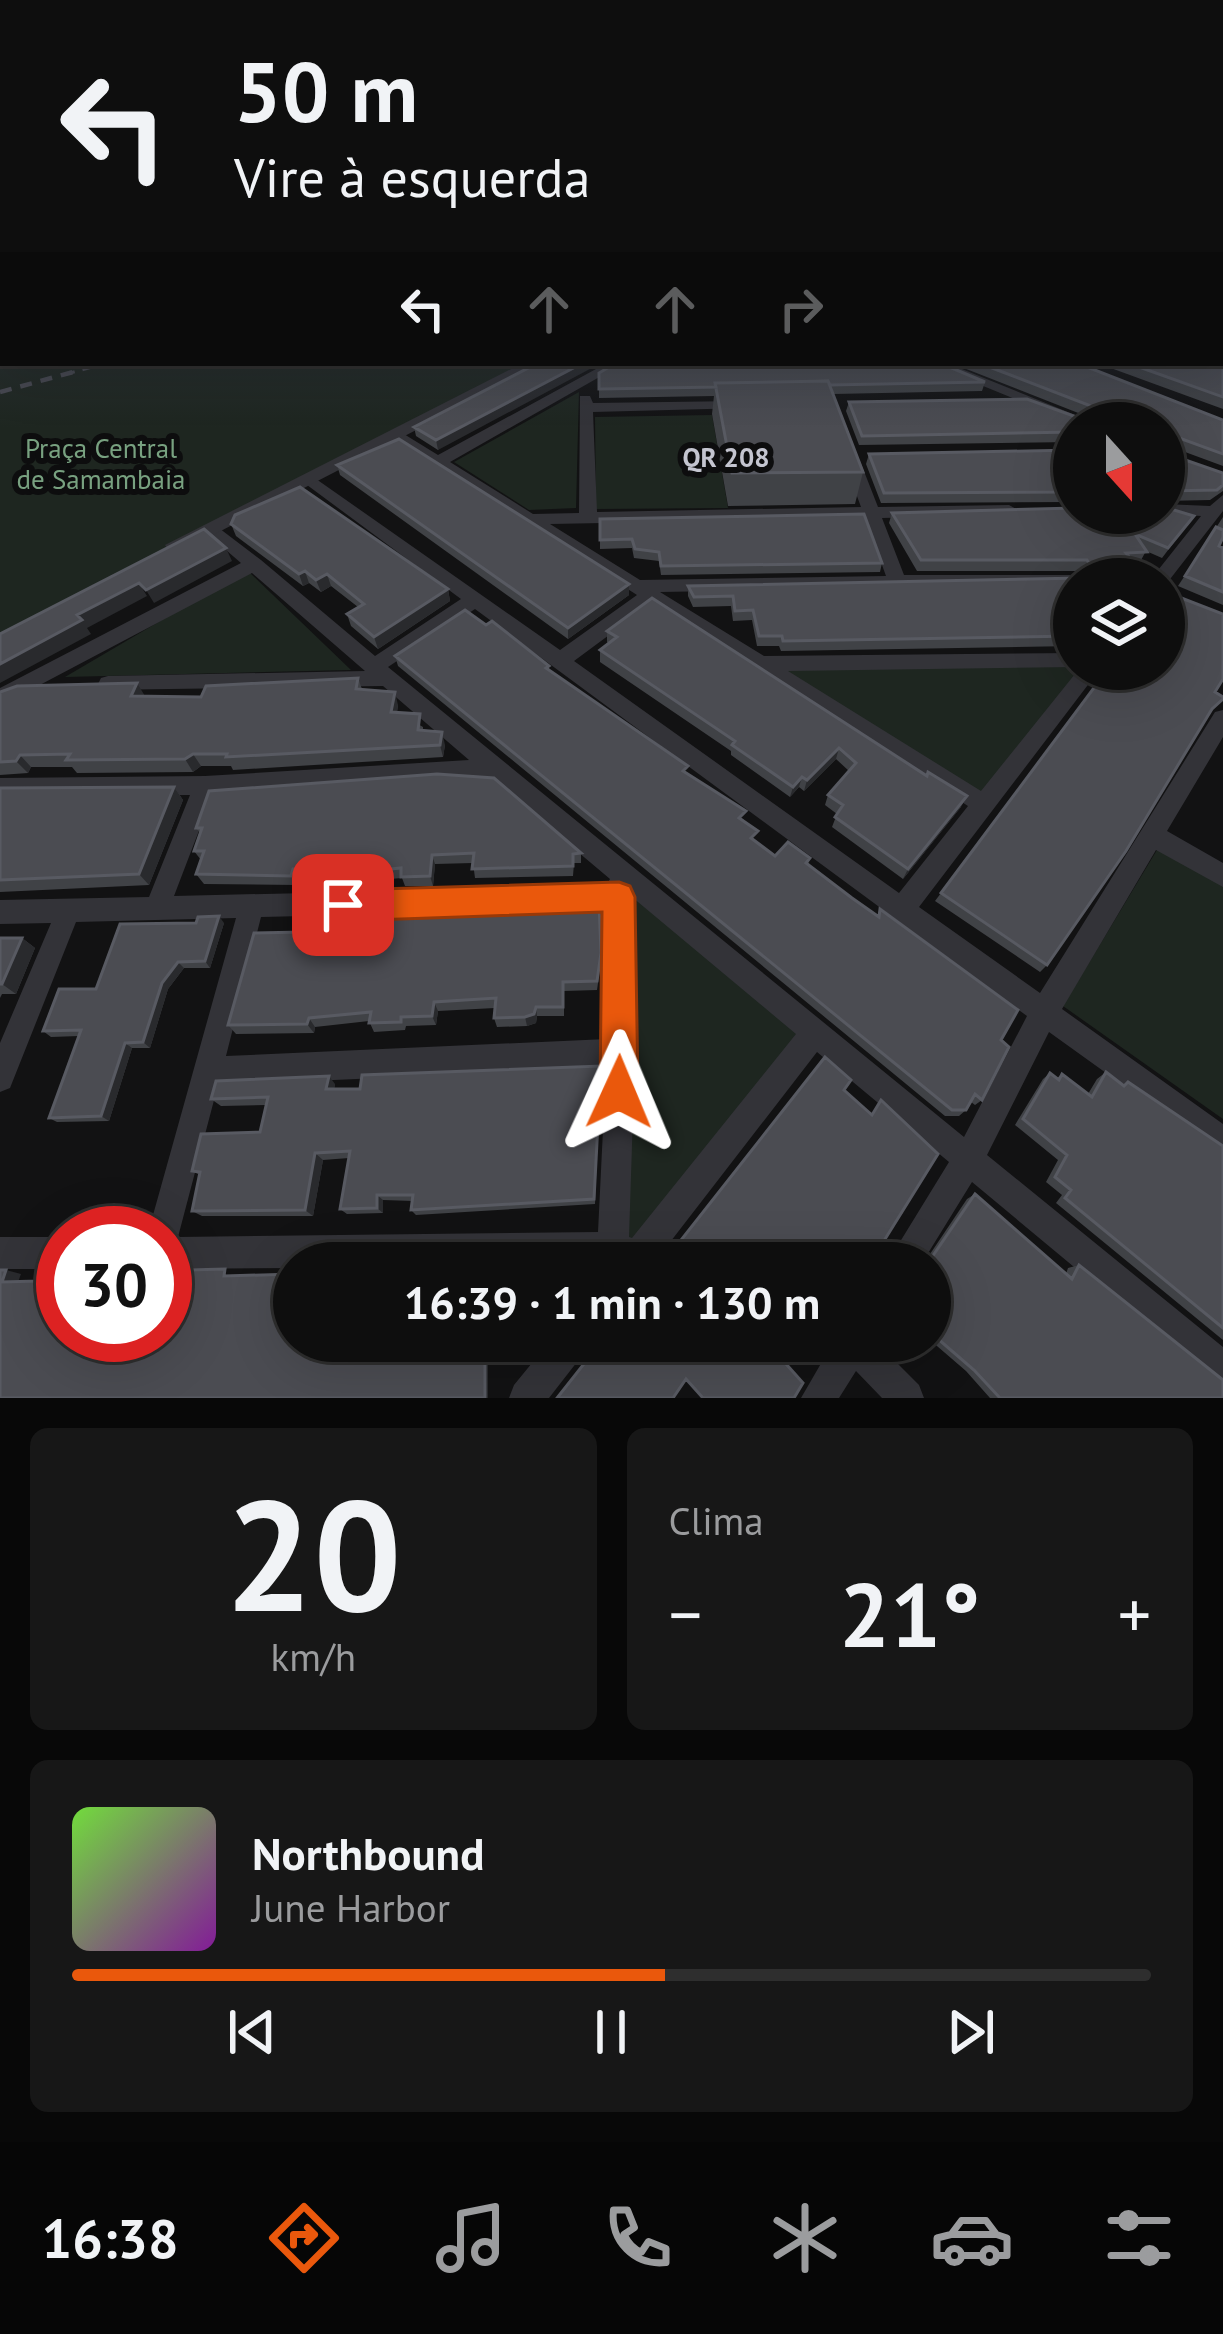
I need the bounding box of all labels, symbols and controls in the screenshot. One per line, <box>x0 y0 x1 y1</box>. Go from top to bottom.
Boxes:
text: 50 m <box>234 36 418 145</box>
icon: left <box>36 48 192 204</box>
text: Vire à esquerda <box>234 142 590 212</box>
icon: left <box>390 276 456 342</box>
icon: ahead <box>516 276 582 342</box>
icon: ahead <box>642 276 708 342</box>
icon: right <box>768 276 834 342</box>
north arrow <box>1053 402 1185 534</box>
map controls <box>1053 402 1185 690</box>
park label: Praça Central de Samambaia <box>16 431 186 496</box>
district label: QR 208 <box>682 440 770 474</box>
button: layers <box>1053 558 1185 690</box>
pin <box>292 854 394 956</box>
icon: arrive <box>310 872 376 938</box>
position arrow <box>556 1029 682 1155</box>
speed limit sign: 30 <box>36 1206 192 1362</box>
text: 16:39 · 1 min · 130 m <box>404 1273 820 1331</box>
text: 20 <box>225 1452 402 1654</box>
text: Clima <box>669 1495 764 1546</box>
text: 21° <box>839 1555 980 1672</box>
text: − <box>669 1571 702 1656</box>
text: + <box>1118 1571 1151 1656</box>
text: km/h <box>271 1631 356 1682</box>
text: Northbound <box>252 1824 484 1882</box>
text: June Harbor <box>252 1882 450 1933</box>
icon: previous <box>219 1999 285 2065</box>
icon: pause <box>578 1999 644 2065</box>
icon: next <box>938 1999 1004 2065</box>
icon: directions <box>262 2196 346 2280</box>
icon: music <box>429 2196 513 2280</box>
icon: phone <box>596 2196 680 2280</box>
icon: climate <box>763 2196 847 2280</box>
icon: car <box>930 2196 1014 2280</box>
icon: filters <box>1097 2196 1181 2280</box>
text: 16:38 <box>42 2203 179 2273</box>

